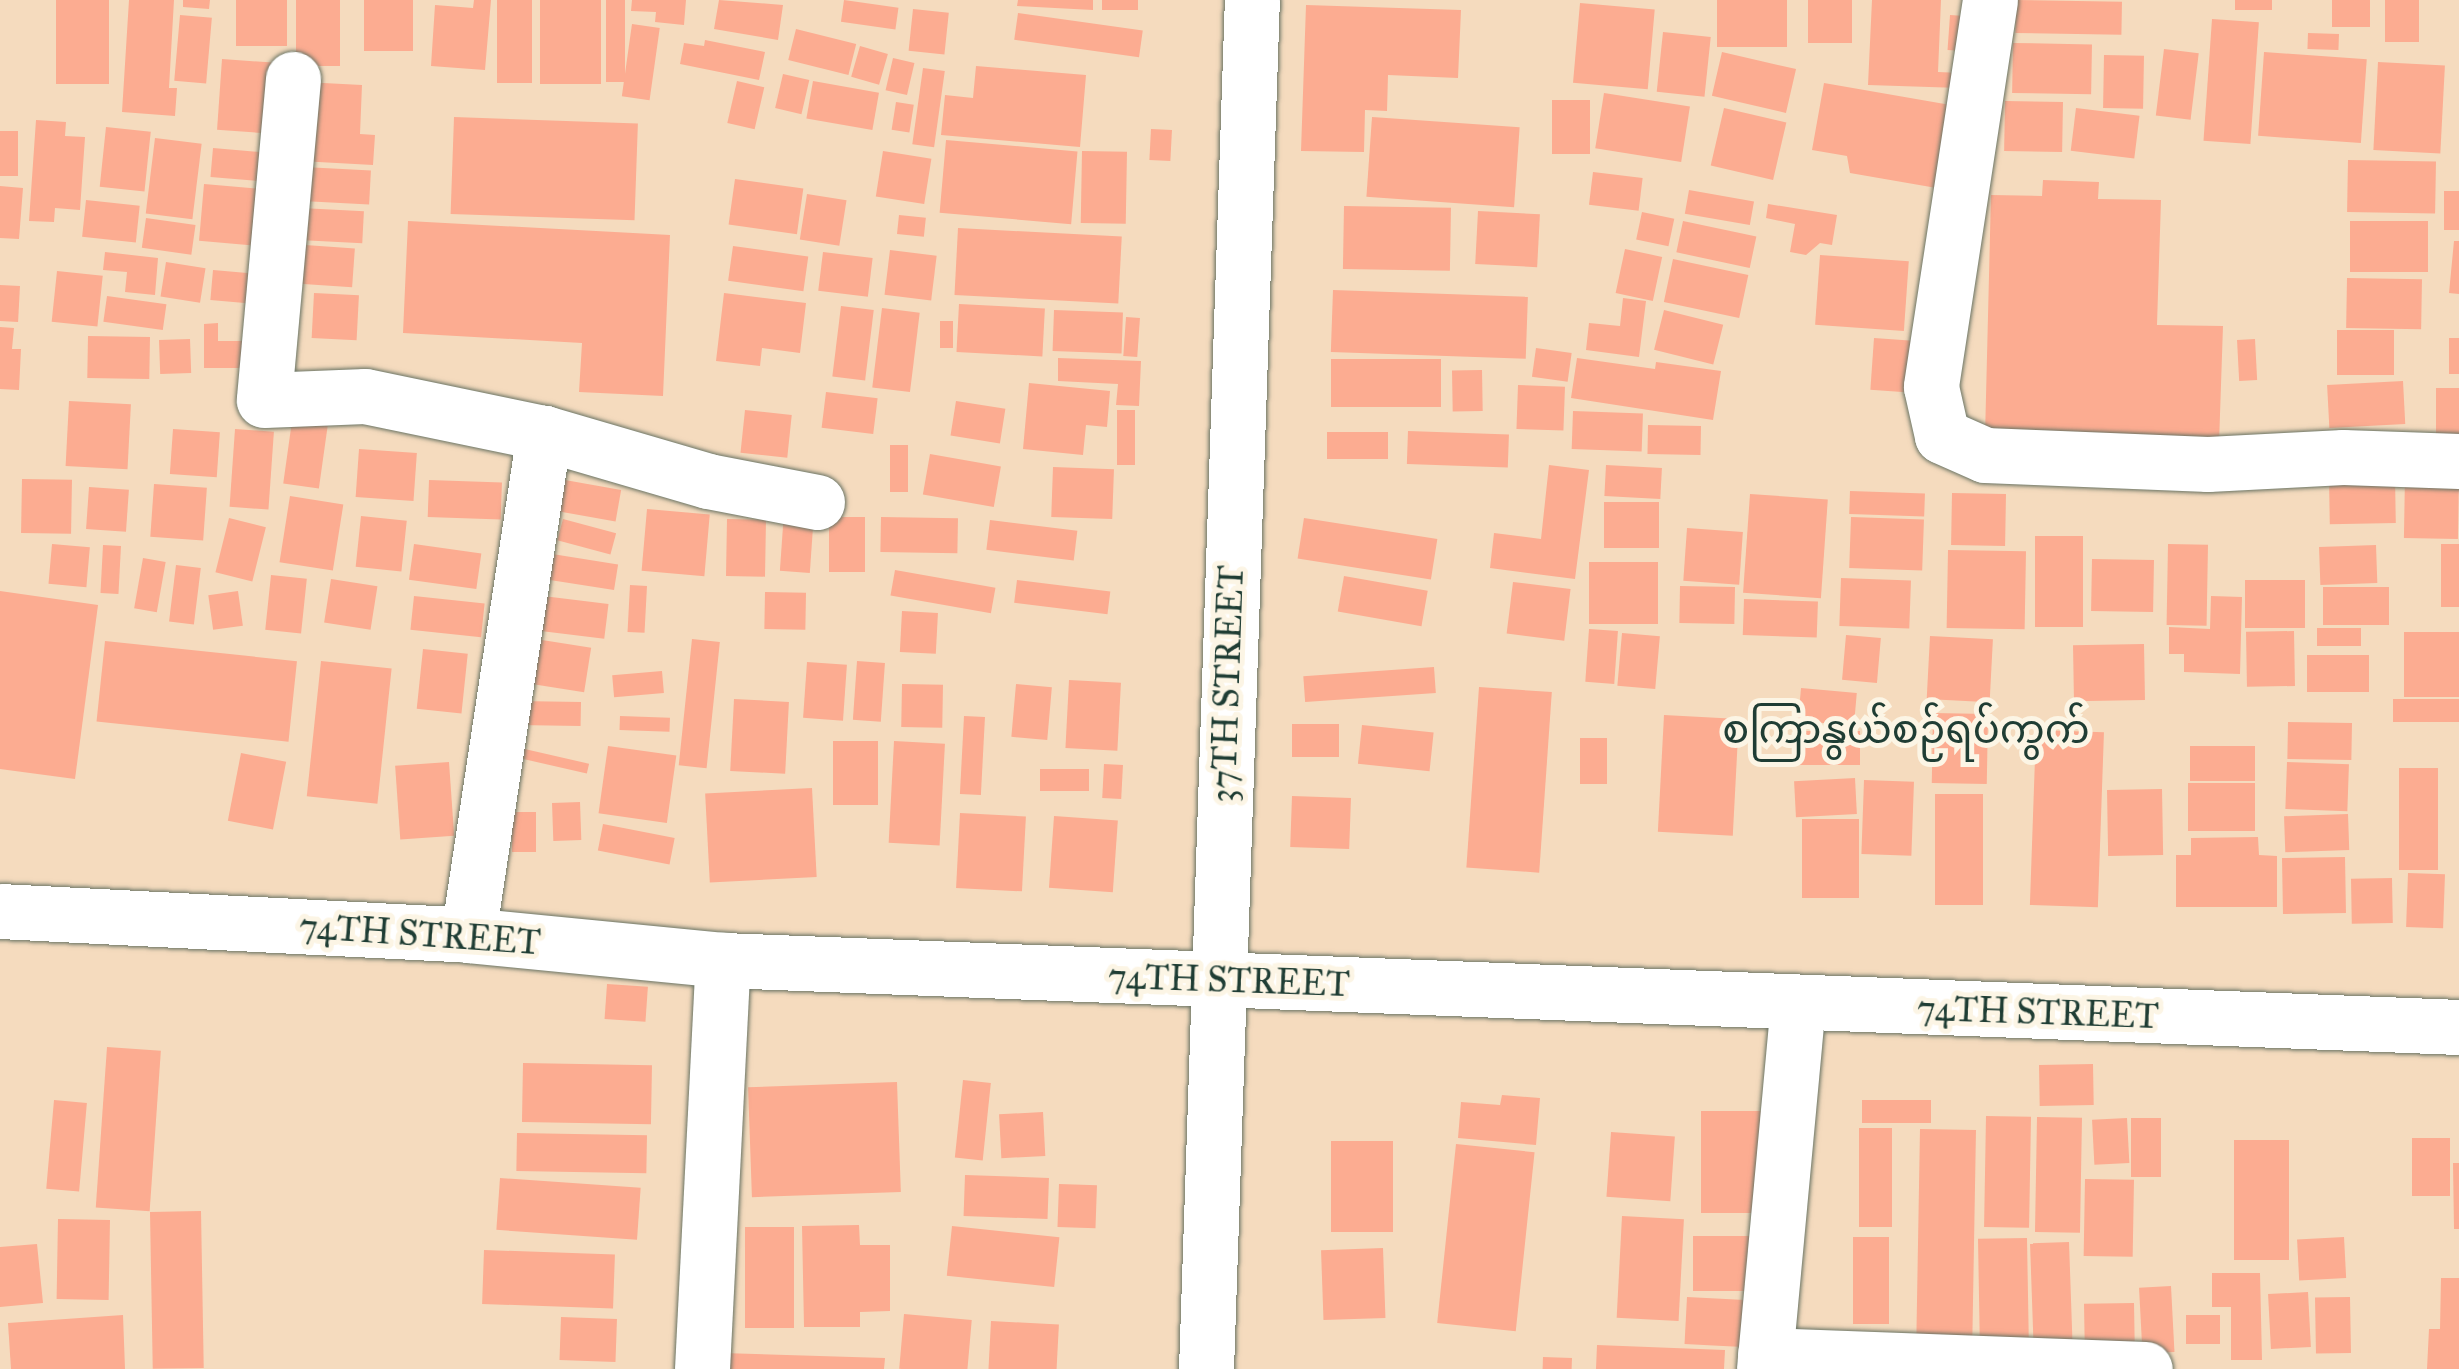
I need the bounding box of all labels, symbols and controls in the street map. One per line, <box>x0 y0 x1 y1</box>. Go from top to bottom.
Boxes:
street label: 37TH STREET <box>1203 565 1253 803</box>
district label: စကြာနွယ်စဉ်ရပ်ကွက် <box>1722 706 2090 754</box>
street label: 74TH STREET <box>298 906 542 964</box>
street label: 74TH STREET <box>1107 956 1351 1006</box>
street label: 74TH STREET <box>1916 988 2160 1038</box>

